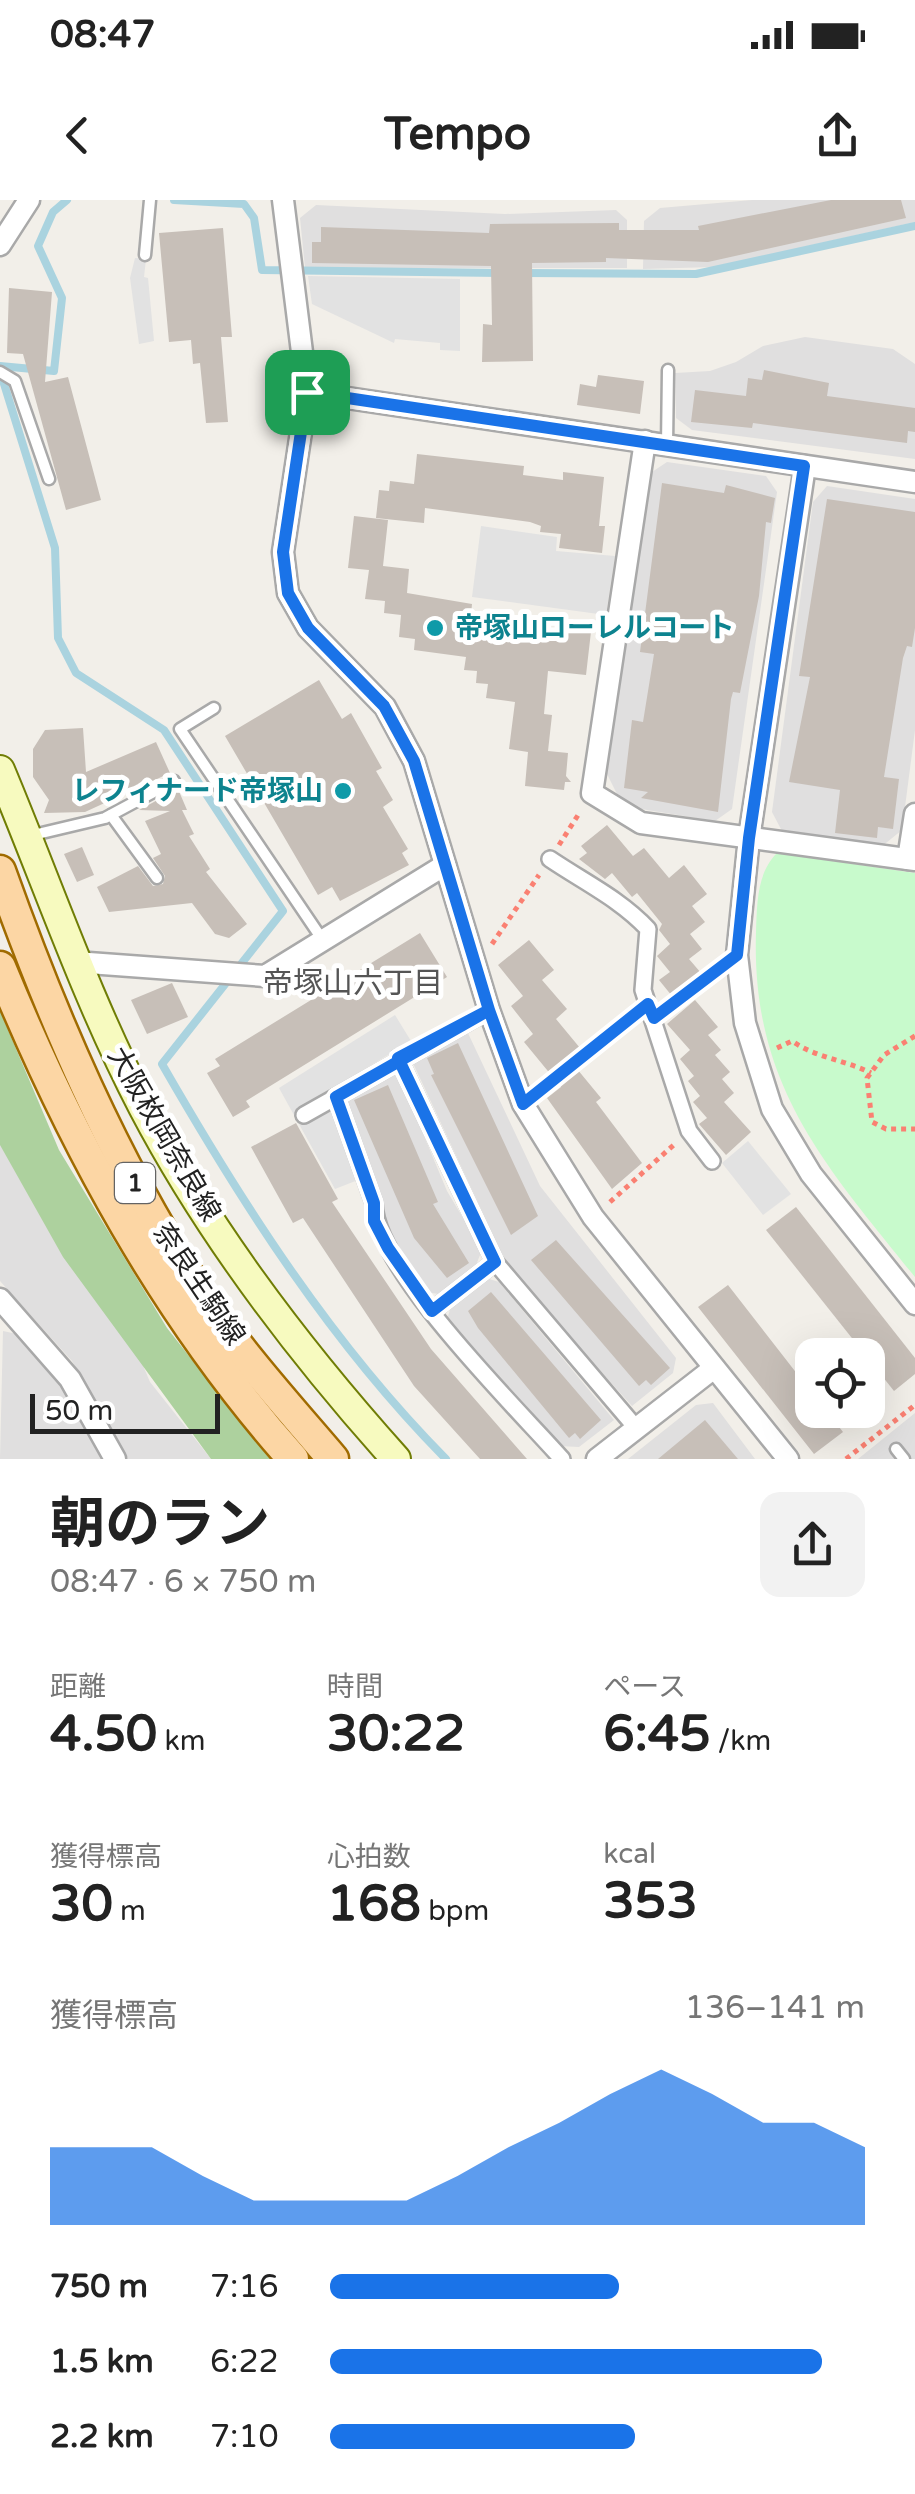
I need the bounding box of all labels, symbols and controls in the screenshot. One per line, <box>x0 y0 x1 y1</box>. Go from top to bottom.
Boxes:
text: 08:47 <box>50 12 155 58</box>
icon: back <box>50 108 105 163</box>
text: Tempo <box>384 108 531 162</box>
icon: share <box>810 108 865 163</box>
pin <box>265 350 350 435</box>
icon: arrive <box>280 365 335 420</box>
place label: 帝塚山ローレルコート <box>455 611 734 645</box>
marker: 帝塚山ローレルコート <box>424 617 446 639</box>
place label: レフィナード帝塚山 <box>72 774 323 808</box>
marker: レフィナード帝塚山 <box>332 780 354 802</box>
district label: 帝塚山六丁目 <box>263 965 443 1002</box>
street label: 大阪枚岡奈良線 <box>100 1041 228 1227</box>
road number: 1 <box>115 1163 155 1203</box>
street label: 奈良生駒線 <box>146 1216 252 1352</box>
map controls <box>795 1338 885 1428</box>
button: locate <box>795 1338 885 1428</box>
scale bar <box>30 1389 220 1434</box>
text: 50 m <box>45 1394 113 1428</box>
text: 朝のラン <box>50 1492 270 1558</box>
button: share <box>760 1492 865 1597</box>
text: 08:47 · 6 × 750 m <box>50 1563 316 1601</box>
text: 距離 <box>50 1670 106 1704</box>
text: 時間 <box>327 1670 383 1704</box>
text: ペース <box>603 1670 686 1704</box>
text: 4.50 <box>50 1704 157 1764</box>
text: 30:22 <box>327 1704 465 1764</box>
text: 6:45 <box>603 1704 711 1764</box>
text: km <box>157 1724 205 1758</box>
text: /km <box>711 1724 771 1758</box>
text: kcal <box>603 1837 656 1871</box>
text: 獲得標高 <box>50 1840 162 1874</box>
text: 心拍数 <box>327 1840 411 1874</box>
text: 353 <box>603 1871 698 1931</box>
text: 30 <box>50 1874 113 1934</box>
text: 168 <box>327 1874 421 1934</box>
text: m <box>113 1894 146 1928</box>
text: bpm <box>421 1894 489 1928</box>
text: 136–141 m <box>685 1989 865 2027</box>
text: 獲得標高 <box>50 1997 178 2035</box>
text: 750 m <box>50 2268 148 2306</box>
text: 7:16 <box>210 2268 279 2306</box>
text: 1.5 km <box>50 2343 154 2381</box>
text: 6:22 <box>210 2343 279 2381</box>
text: 2.2 km <box>50 2418 154 2456</box>
text: 7:10 <box>210 2418 279 2456</box>

